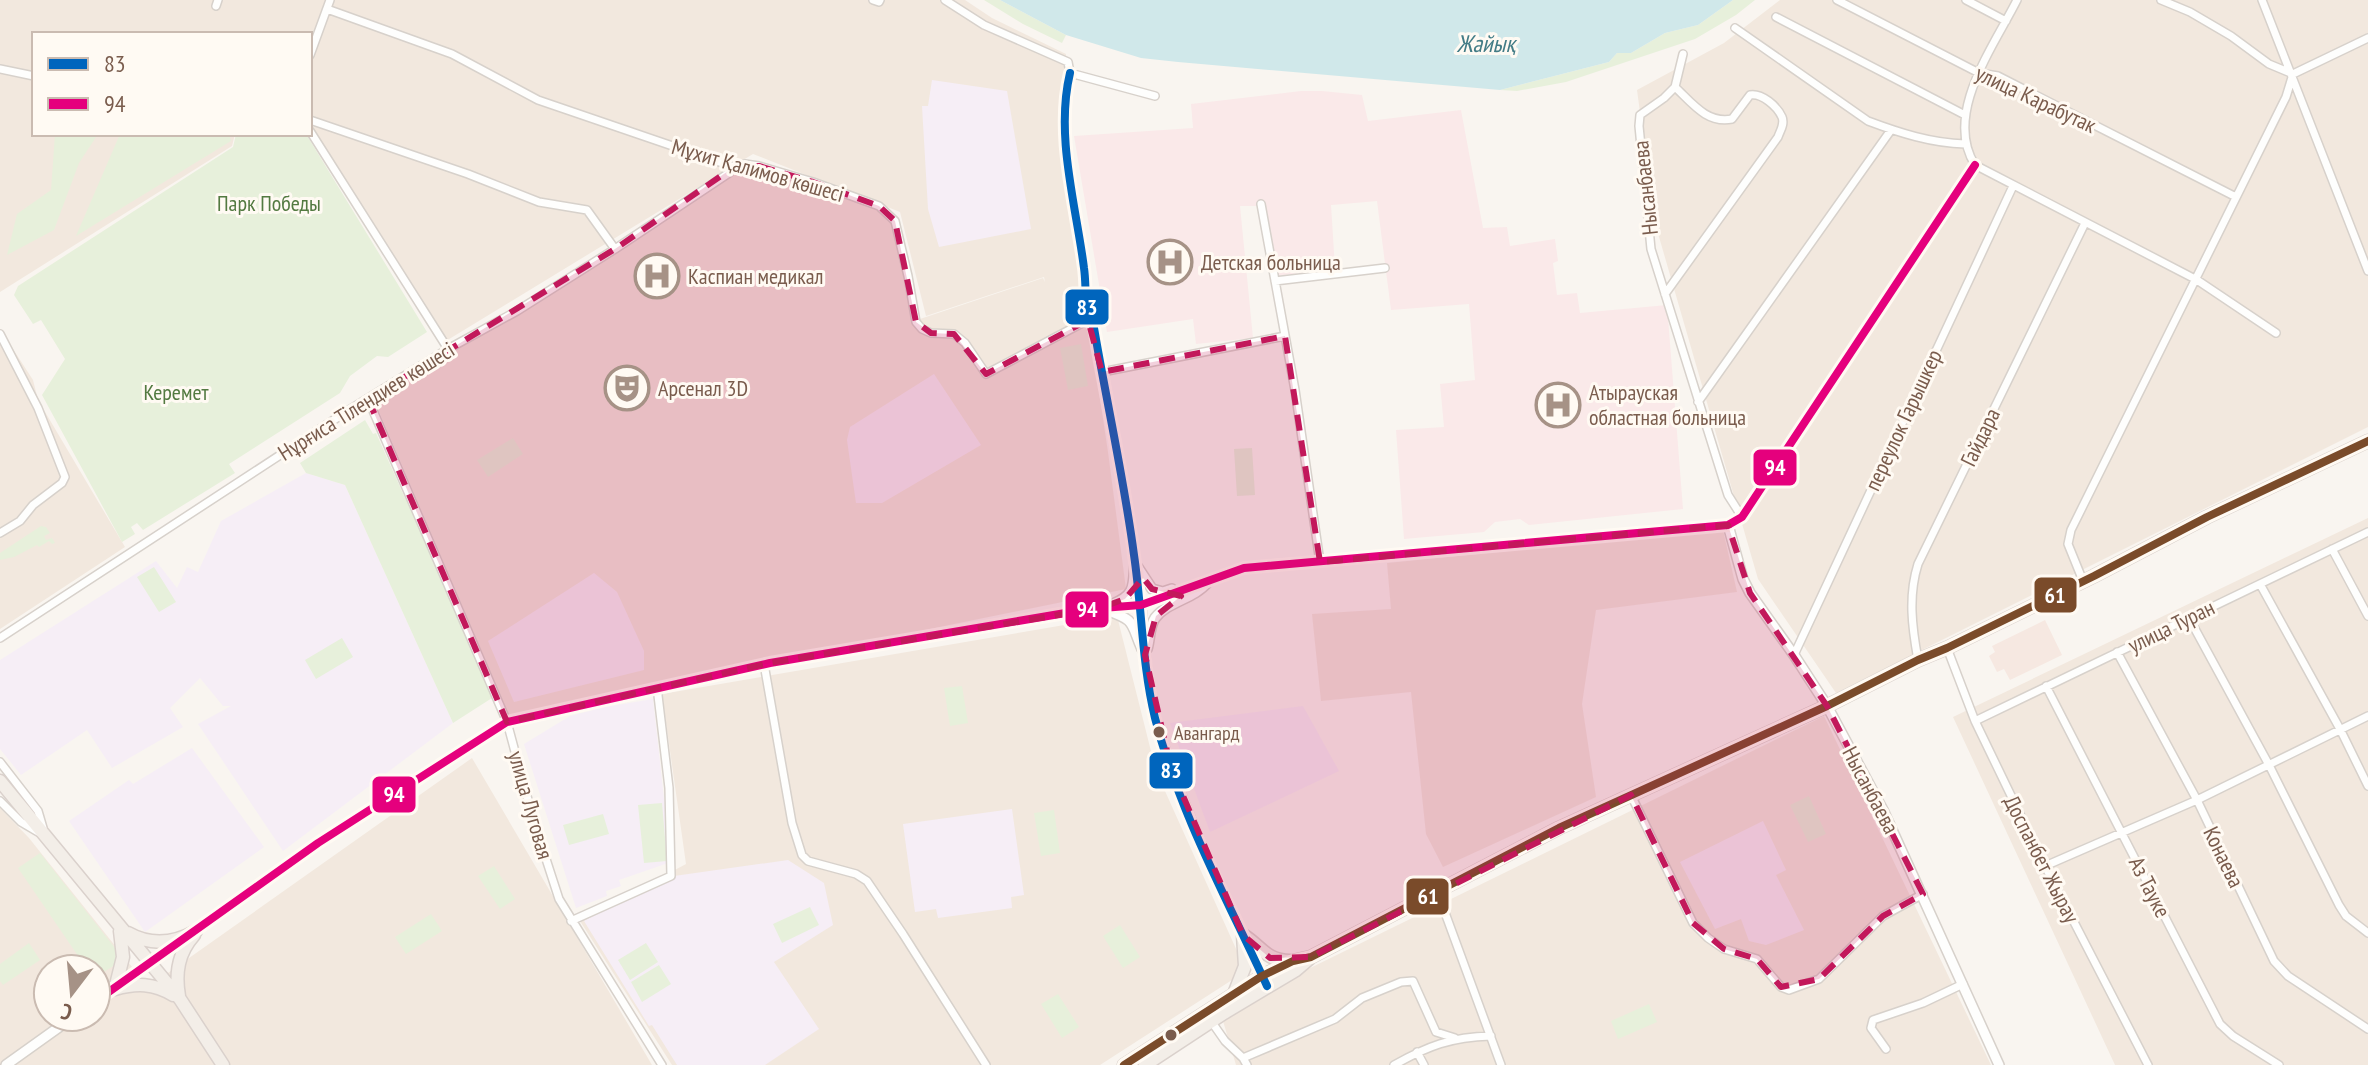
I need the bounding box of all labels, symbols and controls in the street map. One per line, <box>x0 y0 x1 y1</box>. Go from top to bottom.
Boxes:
water label: Жайық <box>1456 28 1517 59</box>
legend <box>32 32 312 136</box>
text: 83 <box>104 48 126 79</box>
street label: улица Карабутак <box>1971 59 2101 139</box>
text: 94 <box>104 88 126 119</box>
street label: Мұхит Қалимов көшесі <box>669 132 847 208</box>
street label: Нысанбаева <box>1626 139 1664 237</box>
park label: Парк Победы <box>217 189 321 217</box>
hospital icon: Детская больница <box>1146 238 1194 286</box>
place label: Детская больница <box>1201 248 1341 276</box>
hospital icon: Каспиан медикал <box>633 252 681 300</box>
place label: Каспиан медикал <box>688 262 823 290</box>
line badge: 83 <box>1064 288 1110 326</box>
text: 83 <box>1076 293 1098 321</box>
street label: Нұрғиса Тілендиев көшесі <box>273 335 459 467</box>
street label: переулок Гарышкер <box>1858 345 1948 495</box>
theatre icon: Арсенал 3D <box>603 364 651 412</box>
place label: Арсенал 3D <box>658 374 748 402</box>
park label: Керемет <box>143 378 210 406</box>
place label: Атырауская областная больница <box>1589 378 1746 431</box>
hospital icon: Атырауская областная больница <box>1534 381 1582 429</box>
street label: Гайдара <box>1954 403 2006 471</box>
line badge: 94 <box>1752 448 1798 487</box>
text: 94 <box>1764 453 1786 481</box>
line badge: 61 <box>2033 576 2078 614</box>
text: 61 <box>2044 581 2066 609</box>
line badge: 94 <box>1064 590 1110 629</box>
street label: улица Туран <box>2123 593 2219 659</box>
text: 94 <box>1076 595 1098 623</box>
place label: Авангард <box>1174 720 1240 746</box>
marker: Авангард <box>1151 724 1167 740</box>
street label: Нысанбаева <box>1836 742 1906 838</box>
street label: улица Луговая <box>502 748 560 862</box>
line badge: 83 <box>1148 751 1194 790</box>
text: 83 <box>1160 756 1182 784</box>
line badge: 94 <box>371 775 417 814</box>
text: 94 <box>383 780 405 808</box>
street label: Доспанбет Жырау <box>1998 791 2086 928</box>
street label: Конаева <box>2197 822 2251 892</box>
street label: Аз Тауке <box>2123 852 2177 922</box>
line badge: 61 <box>1405 877 1450 916</box>
text: 61 <box>1417 882 1439 910</box>
north arrow <box>32 953 112 1033</box>
text: С <box>58 997 75 1027</box>
unlabelled marker <box>1163 1027 1179 1043</box>

